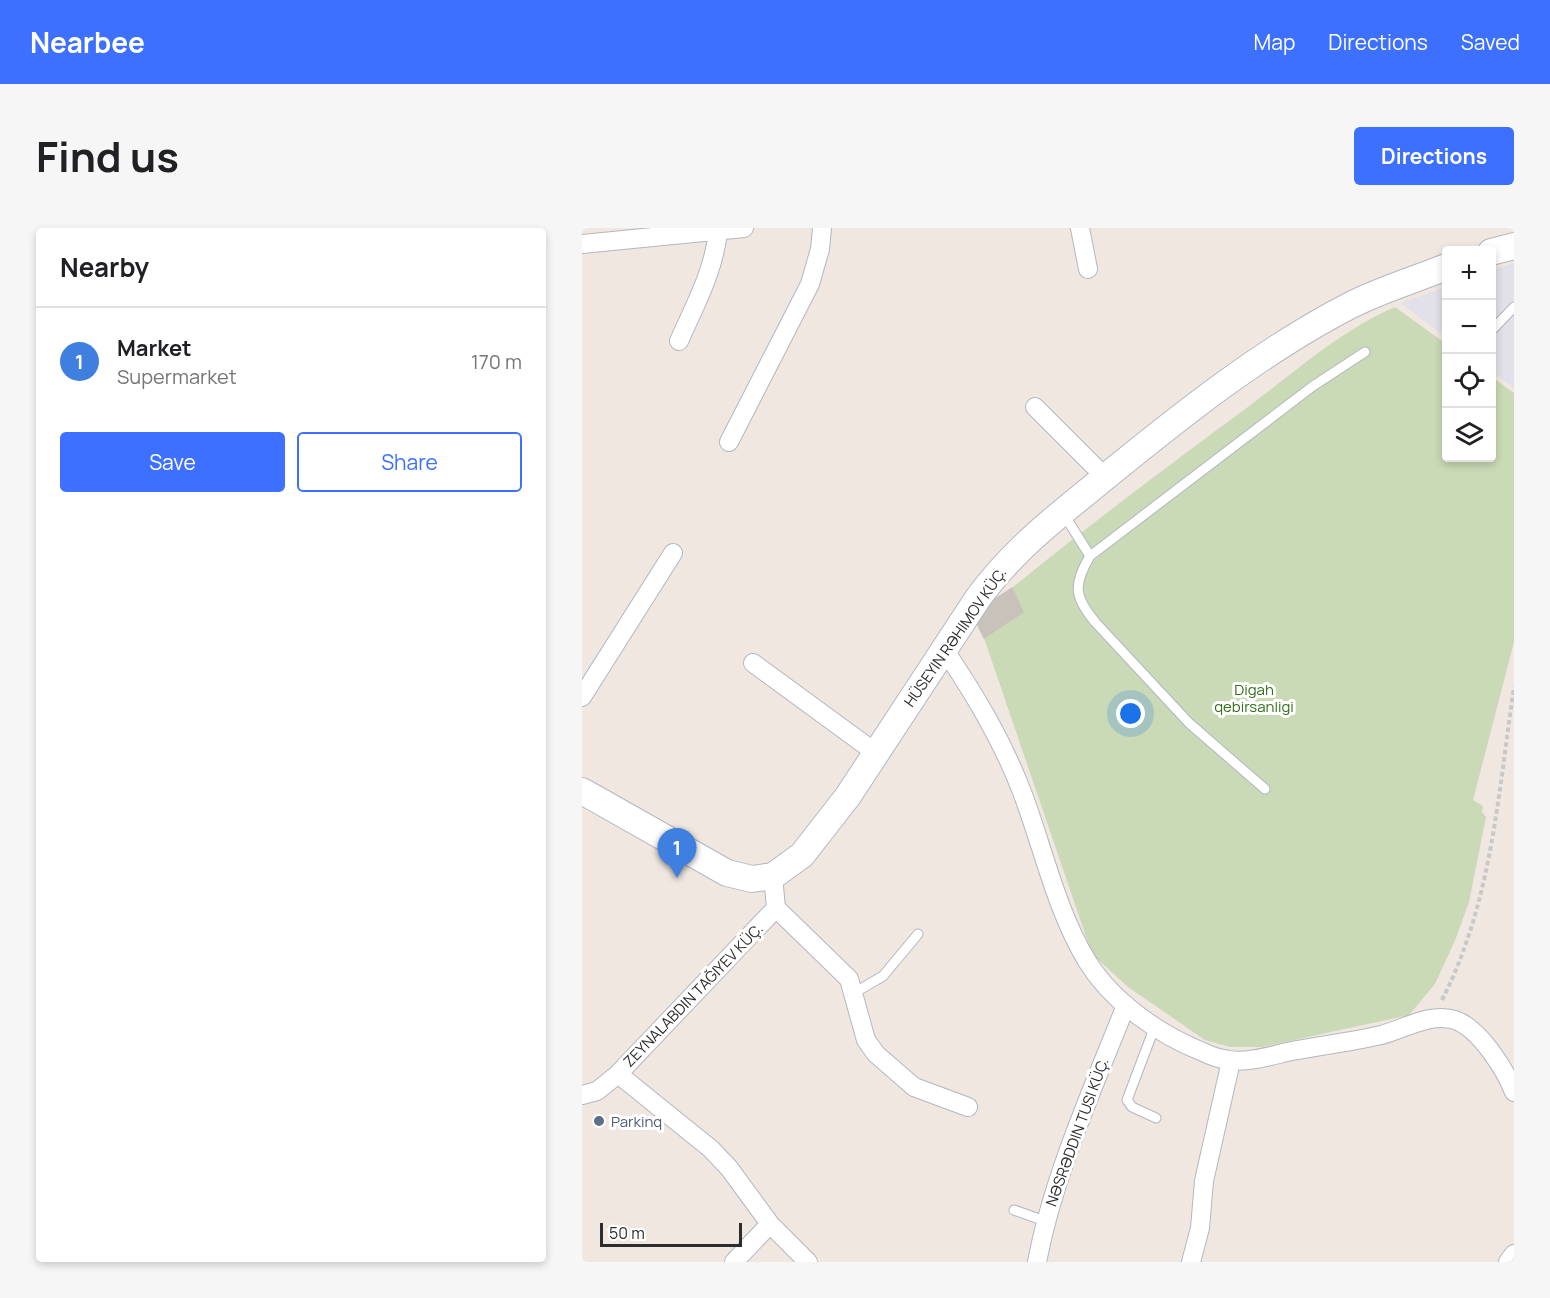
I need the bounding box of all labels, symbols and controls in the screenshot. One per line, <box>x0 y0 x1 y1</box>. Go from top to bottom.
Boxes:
text: Nearbee <box>30 23 145 61</box>
text: Map <box>1254 28 1295 56</box>
text: Directions <box>1328 28 1428 56</box>
text: Saved <box>1461 28 1520 56</box>
text: Find us <box>36 127 179 185</box>
button: Directions <box>1354 127 1514 185</box>
map controls <box>1442 246 1496 462</box>
button: + <box>1442 246 1496 300</box>
text: Nearby <box>60 249 149 285</box>
button: − <box>1442 300 1496 354</box>
text: Market <box>117 333 192 363</box>
text: 1 <box>75 348 84 375</box>
text: 170 m <box>471 348 522 375</box>
button: locate <box>1442 354 1496 408</box>
text: Supermarket <box>117 363 237 390</box>
button: layers <box>1442 408 1496 462</box>
button: Save <box>60 432 285 492</box>
button: Share <box>297 432 522 492</box>
street label: HÜSEYIN RƏHIMOV KÜÇ. <box>899 563 1011 711</box>
park label: Digah qebirsanligi <box>1214 679 1294 717</box>
your location <box>1116 699 1145 728</box>
pin: 1 <box>658 828 697 878</box>
street label: ZEYNALABDIN TAĞIYEV KÜÇ. <box>619 918 767 1072</box>
street label: NƏSRƏDDIN TUSI KÜÇ. <box>1040 1055 1114 1209</box>
place label: Parkinq <box>611 1111 662 1132</box>
marker: Parkinq <box>592 1114 606 1128</box>
scale bar <box>600 1220 742 1248</box>
text: 50 m <box>609 1222 645 1244</box>

